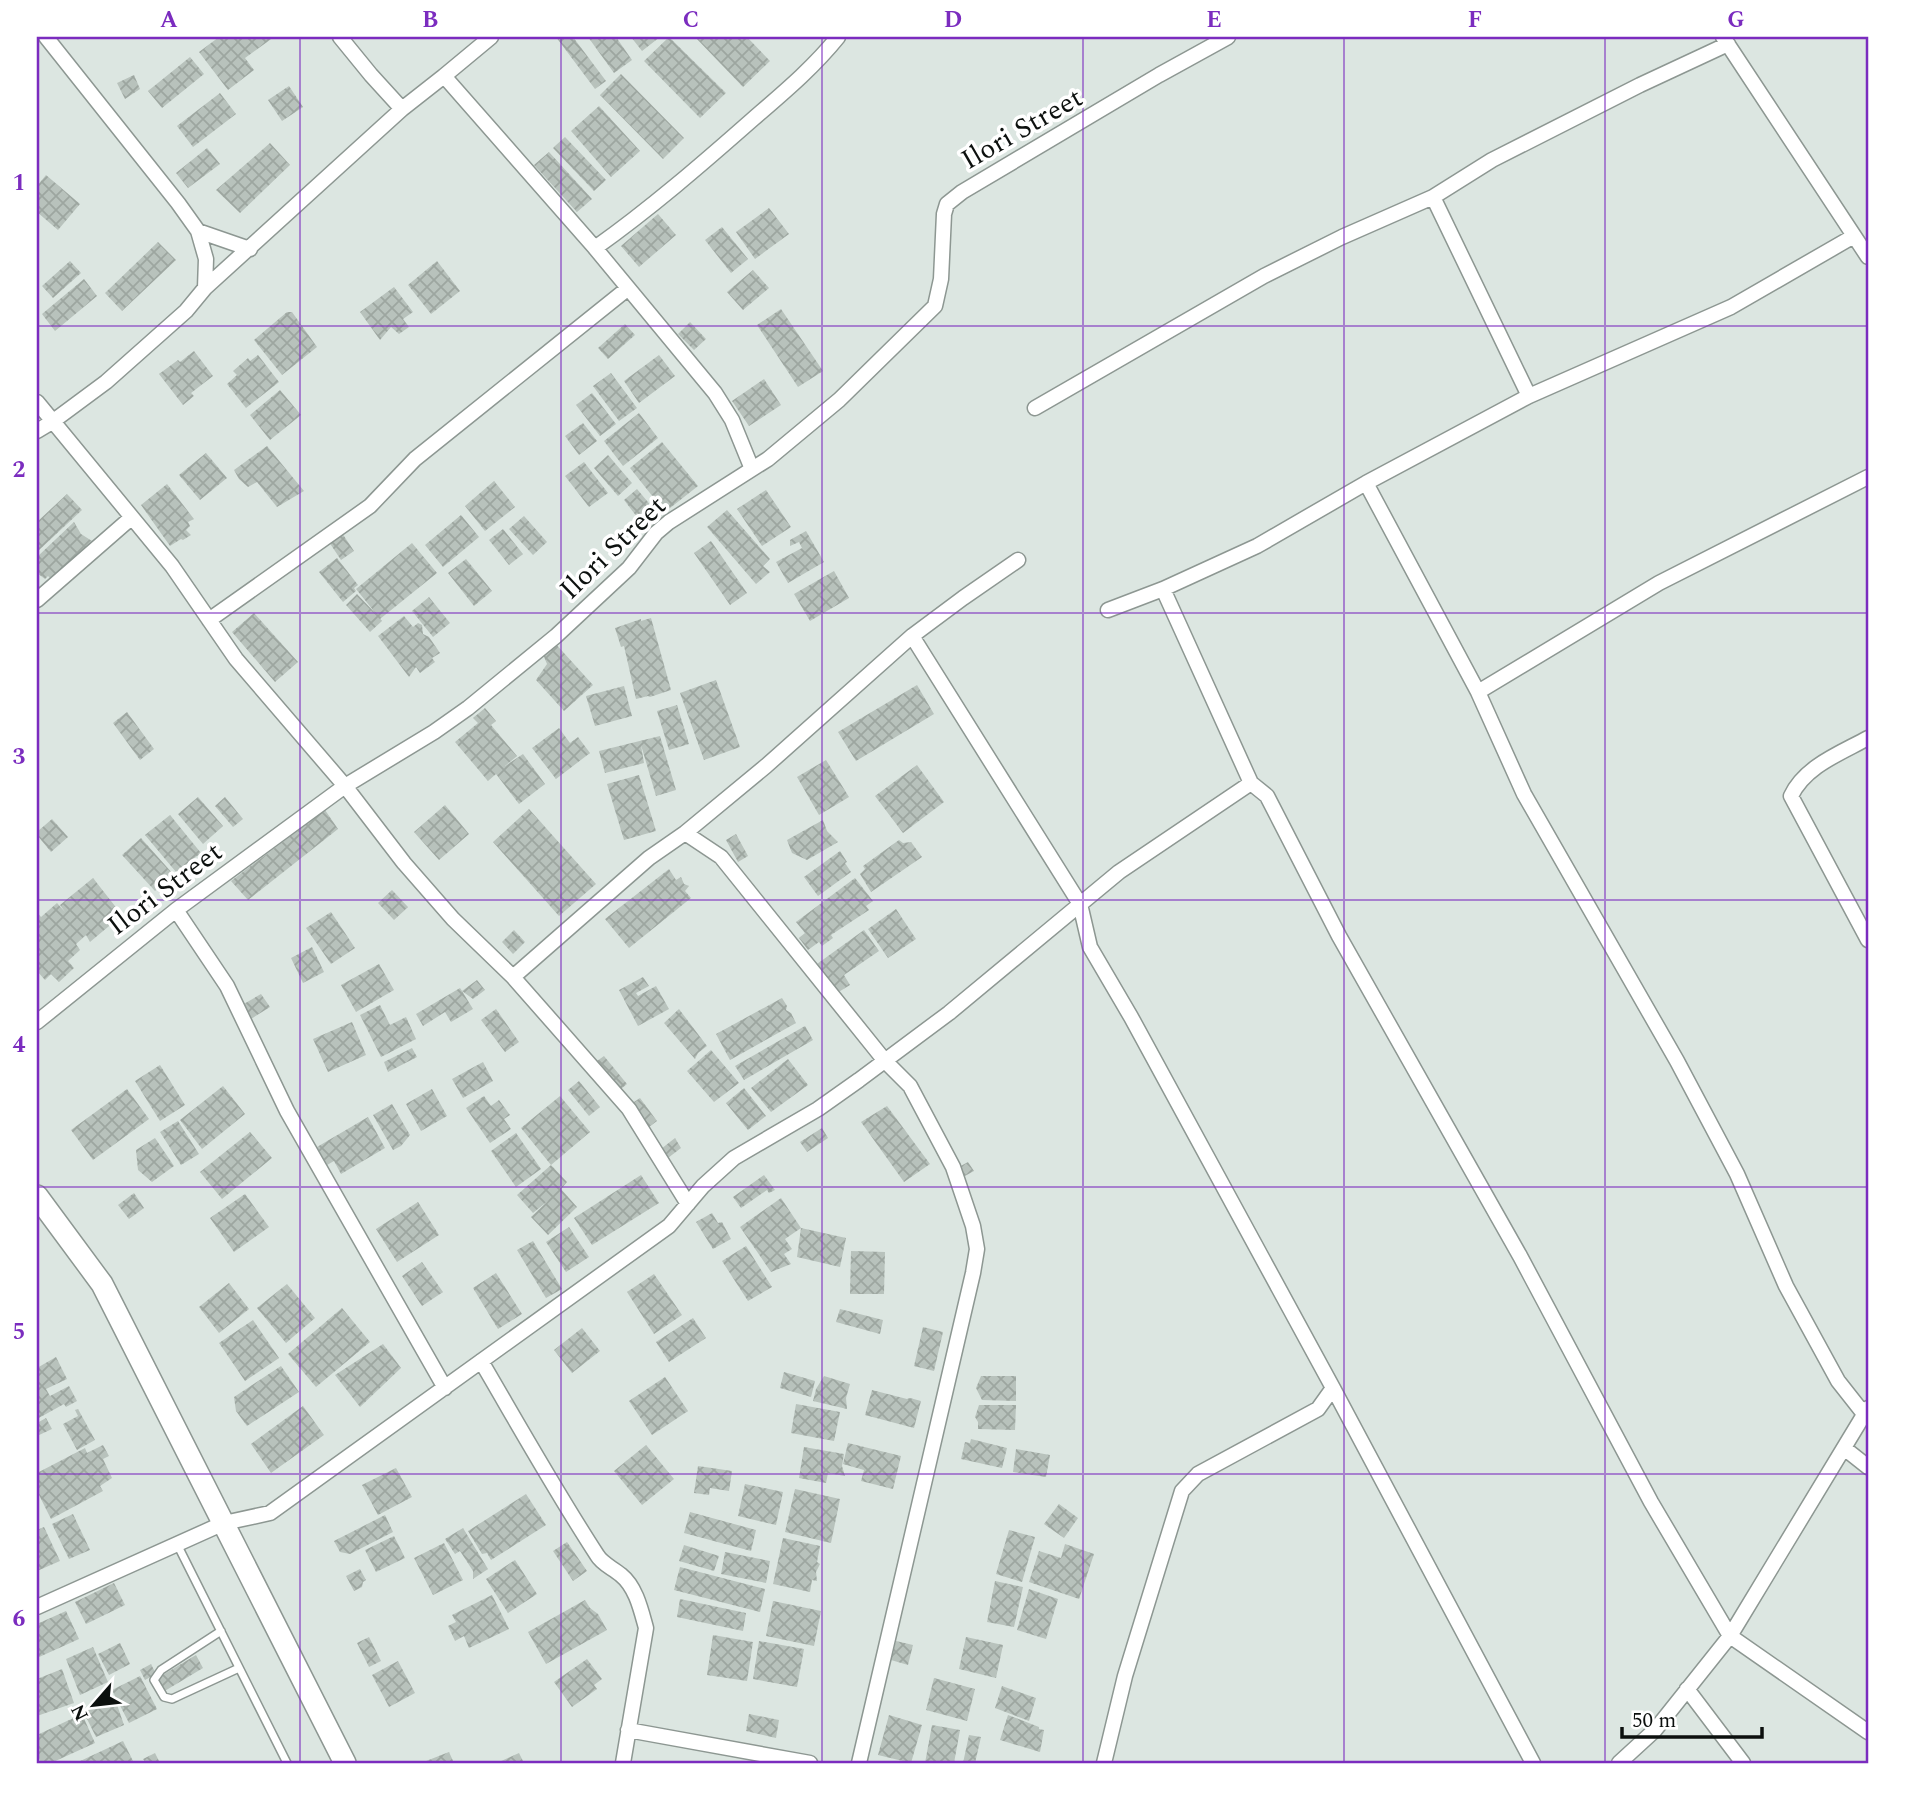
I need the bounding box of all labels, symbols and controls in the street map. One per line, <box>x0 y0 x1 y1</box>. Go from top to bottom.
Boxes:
text: A <box>160 3 178 38</box>
text: B <box>422 3 438 38</box>
text: C <box>683 3 699 38</box>
text: D <box>944 3 962 38</box>
text: E <box>1206 3 1222 38</box>
text: F <box>1468 3 1482 38</box>
text: G <box>1727 3 1745 38</box>
street label: Ilori Street <box>953 77 1091 181</box>
text: 1 <box>13 166 25 201</box>
text: 2 <box>13 453 26 488</box>
street label: Ilori Street <box>550 486 676 610</box>
text: 3 <box>13 740 26 775</box>
street label: Ilori Street <box>98 831 232 947</box>
text: 4 <box>13 1028 26 1063</box>
text: 5 <box>13 1315 25 1350</box>
text: 6 <box>13 1602 26 1637</box>
north arrow <box>60 1671 130 1741</box>
scale bar <box>1622 1695 1762 1739</box>
text: N <box>64 1699 97 1726</box>
text: 50 m <box>1632 1705 1676 1737</box>

